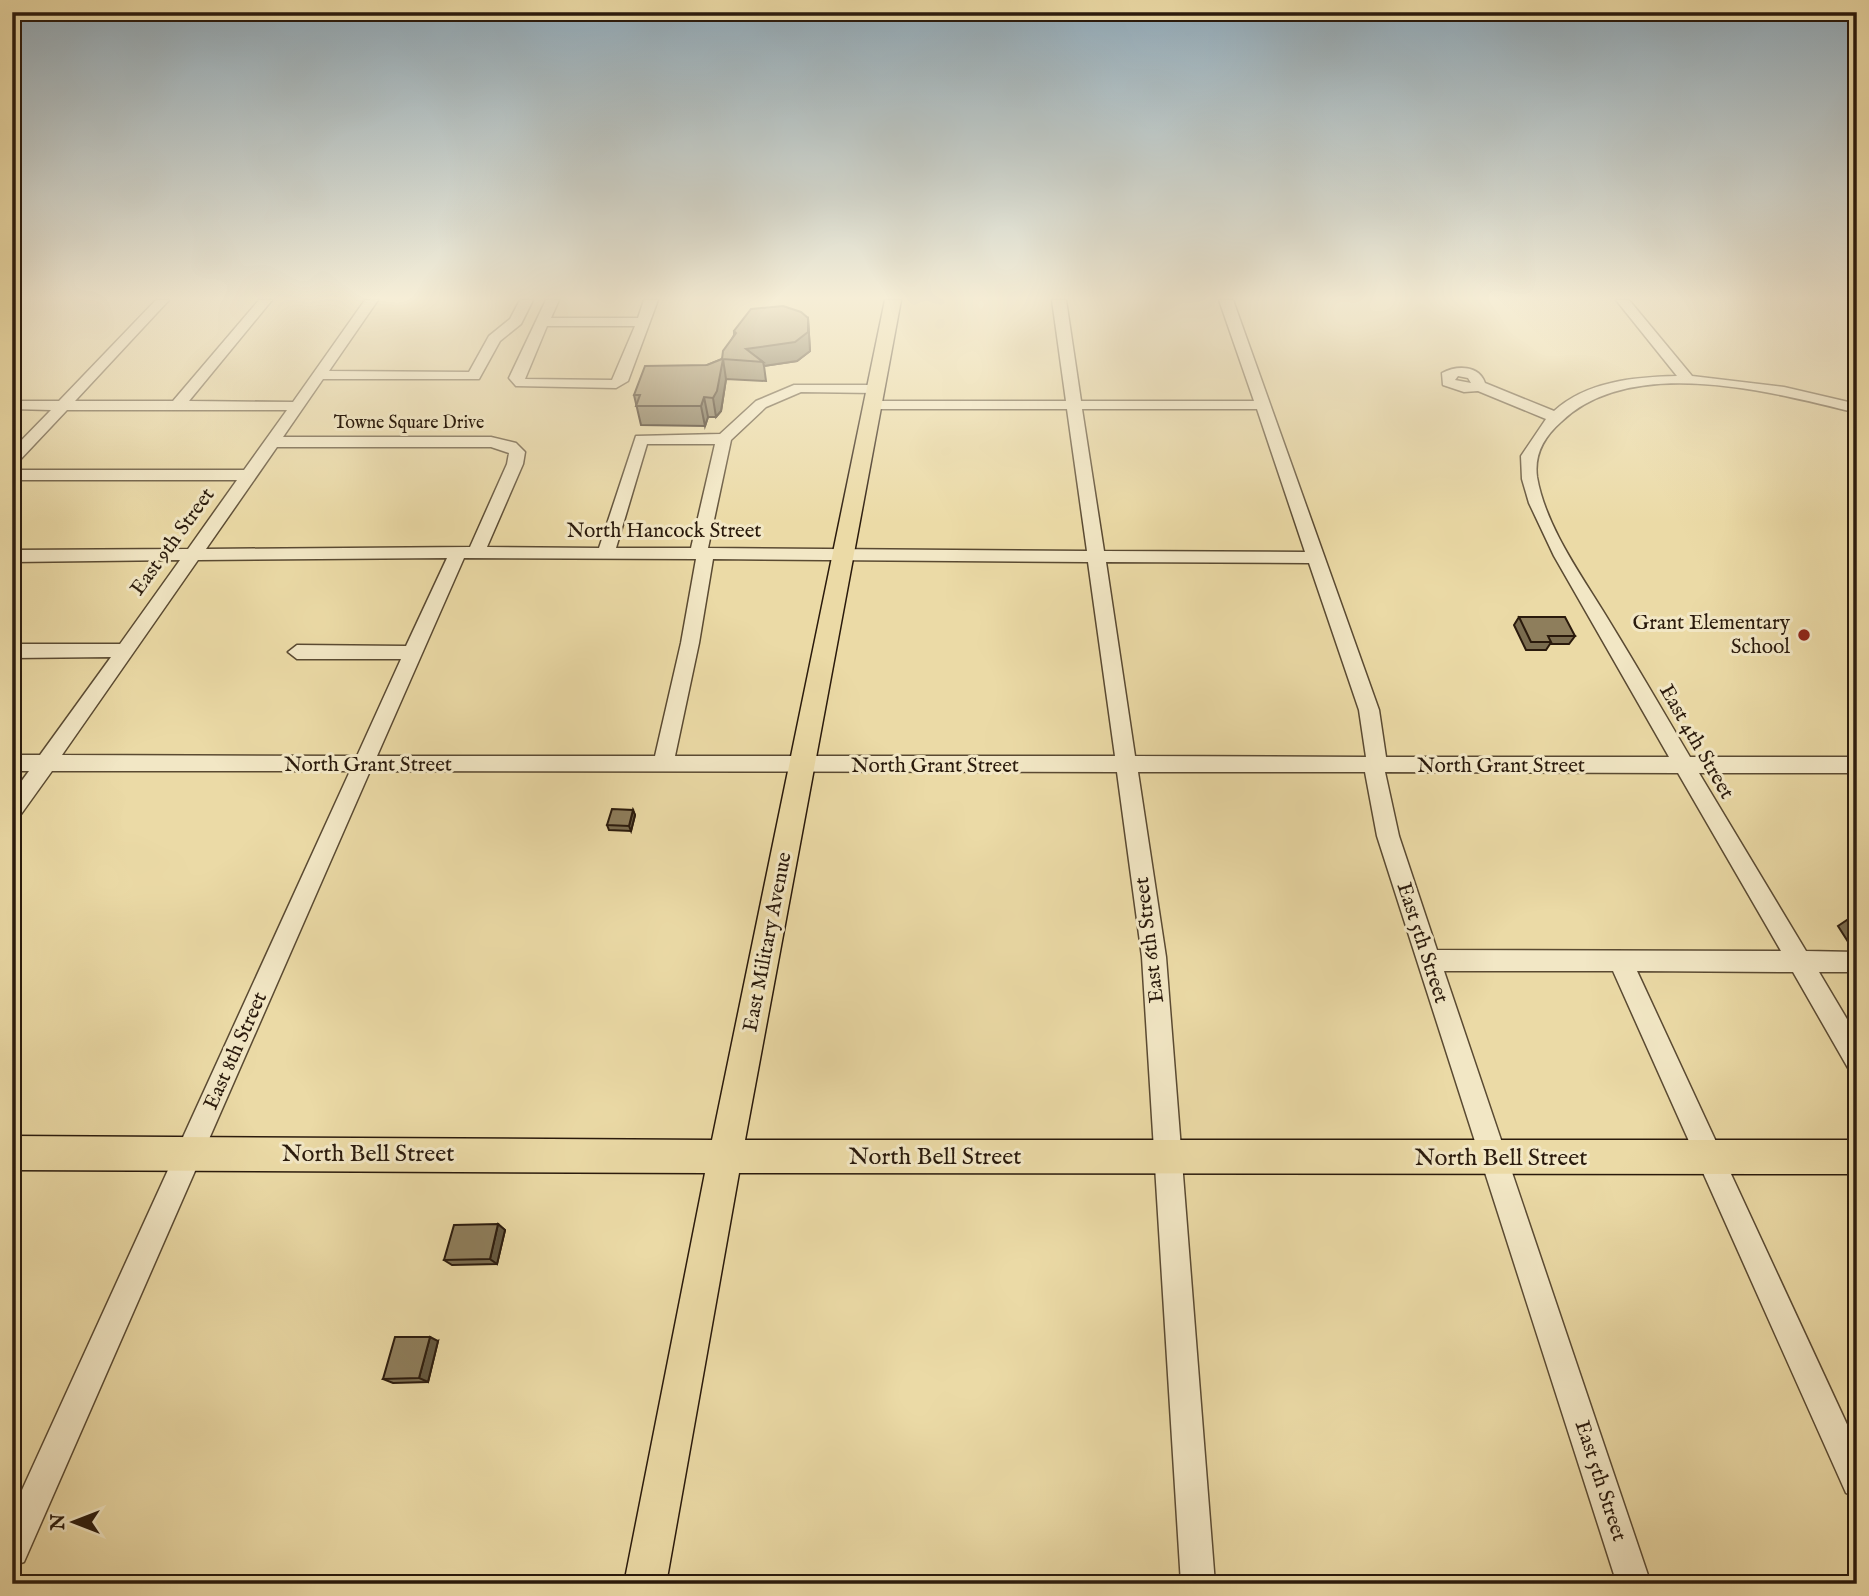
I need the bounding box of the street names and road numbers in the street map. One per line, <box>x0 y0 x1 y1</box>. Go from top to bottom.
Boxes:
street label: Towne Square Drive <box>334 412 484 435</box>
street label: East 9th Street <box>125 483 221 601</box>
street label: North Hancock Street <box>566 518 762 545</box>
street label: East 4th Street <box>1652 680 1740 804</box>
street label: North Grant Street <box>284 752 452 779</box>
street label: North Grant Street <box>851 753 1019 780</box>
street label: North Grant Street <box>1417 753 1585 780</box>
street label: East Military Avenue <box>737 849 799 1034</box>
street label: East 6th Street <box>1129 875 1171 1005</box>
street label: East 5th Street <box>1390 879 1454 1007</box>
street label: East 8th Street <box>198 988 274 1114</box>
street label: North Bell Street <box>282 1139 454 1170</box>
street label: North Bell Street <box>849 1142 1021 1173</box>
street label: North Bell Street <box>1415 1143 1587 1174</box>
street label: East 5th Street <box>1568 1417 1632 1545</box>

